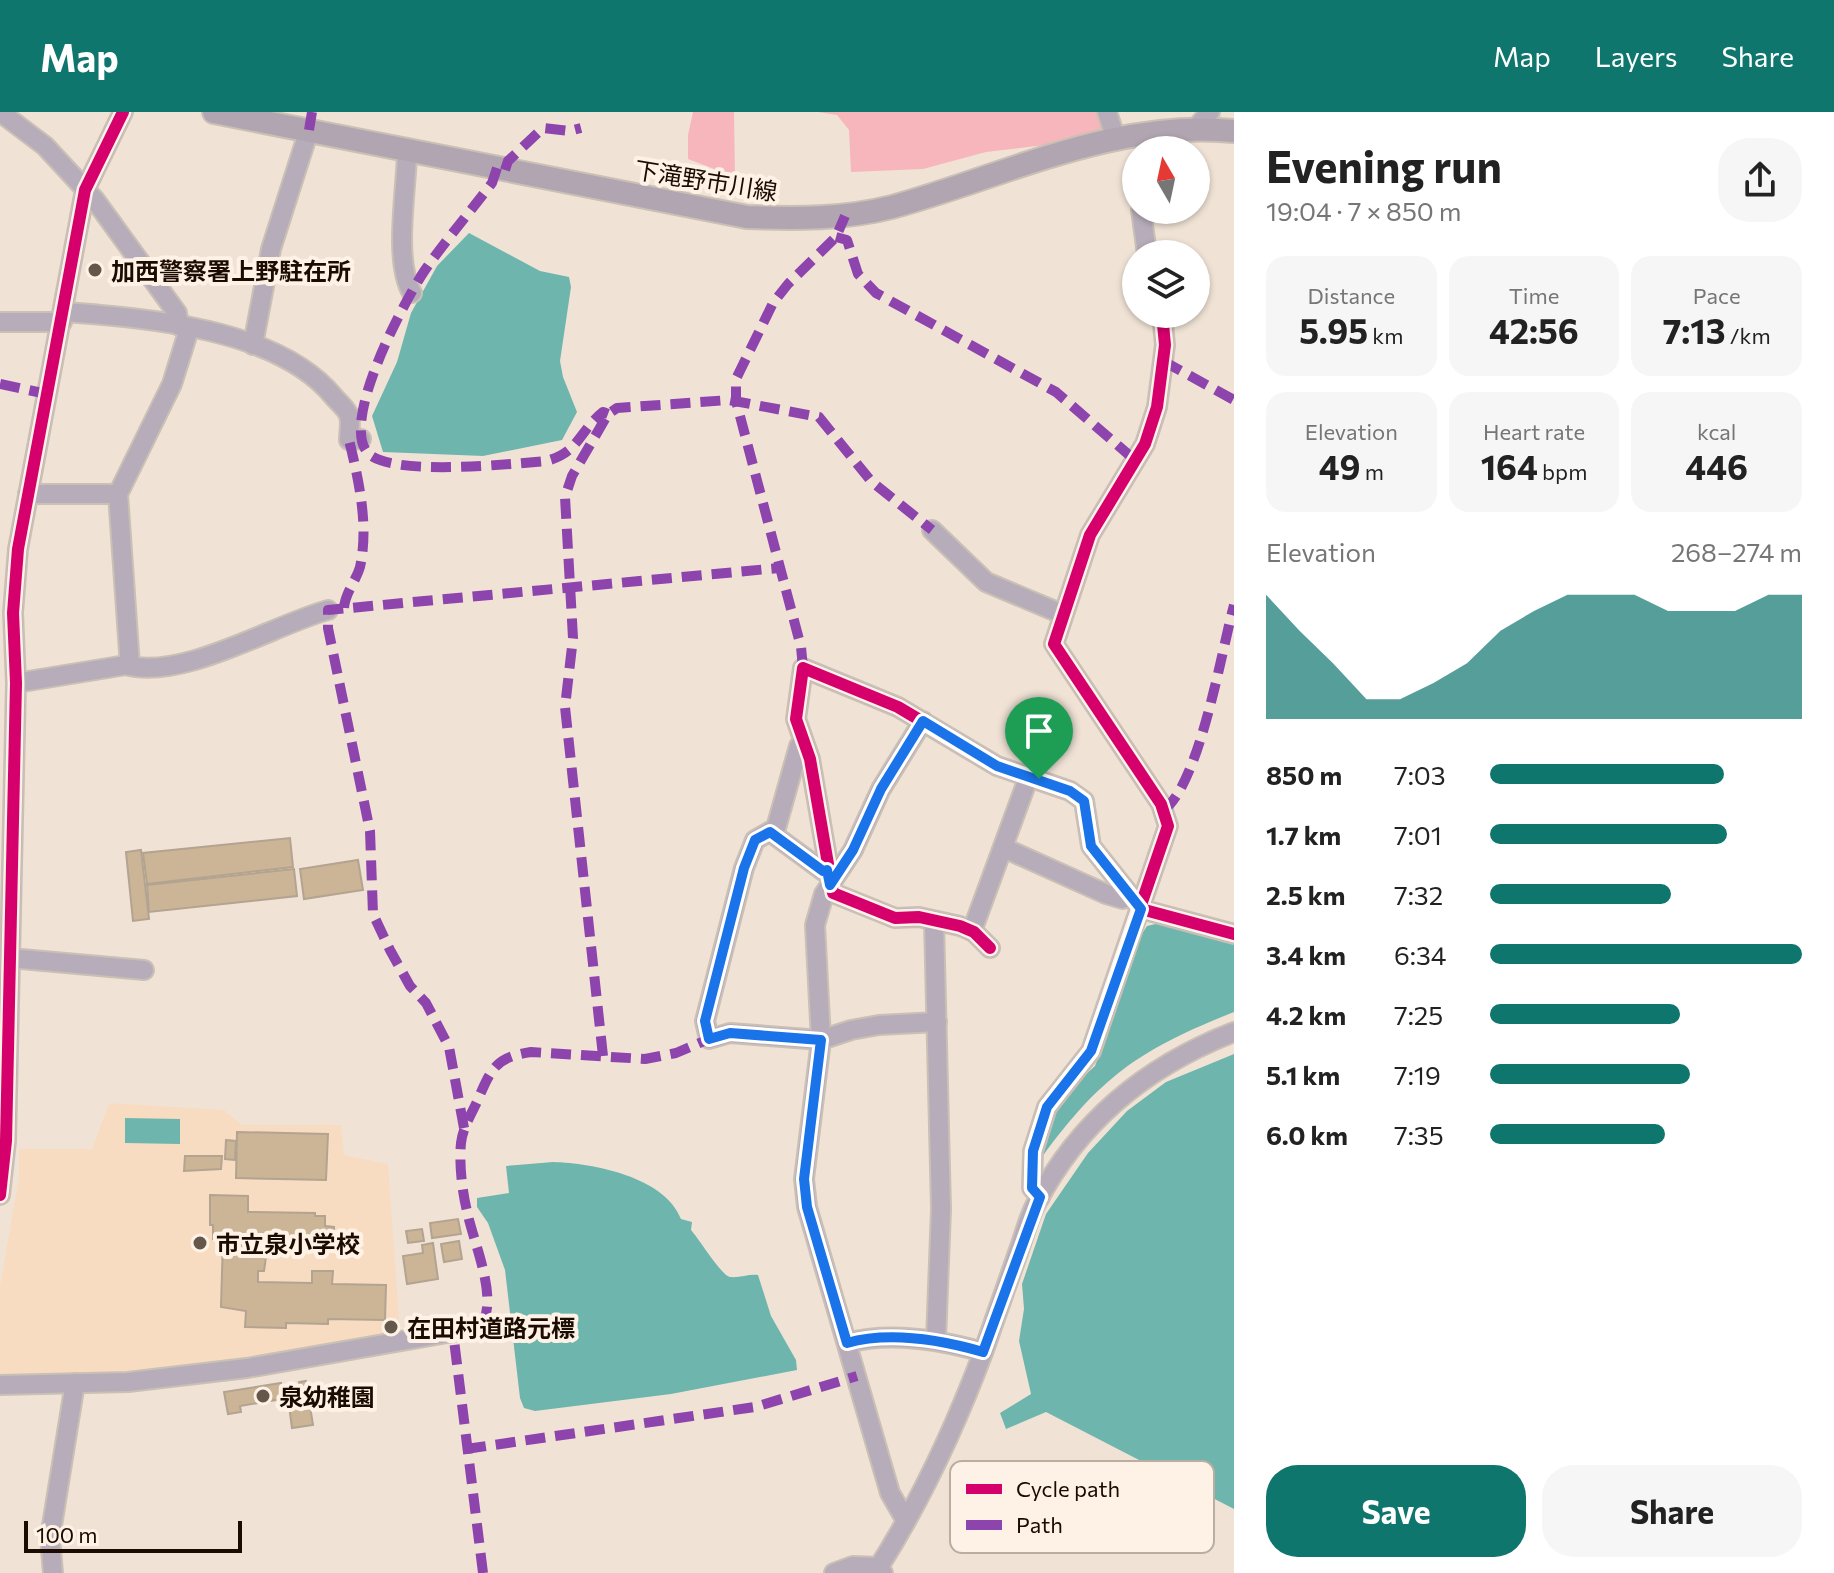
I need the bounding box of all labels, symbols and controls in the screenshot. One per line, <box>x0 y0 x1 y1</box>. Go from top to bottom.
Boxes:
text: Map <box>40 33 119 80</box>
text: Map <box>1493 39 1551 73</box>
text: Layers <box>1595 39 1677 73</box>
text: Share <box>1721 39 1794 73</box>
north arrow <box>1122 136 1210 224</box>
map controls <box>1122 136 1210 328</box>
text: Evening run <box>1266 138 1502 192</box>
button: share <box>1718 138 1802 222</box>
street label: 下滝野市川線 <box>633 154 779 206</box>
text: 19:04 · 7 × 850 m <box>1266 195 1461 226</box>
button: layers <box>1122 240 1210 328</box>
place label: 加西警察署上野駐在所 <box>111 256 351 285</box>
marker: 加西警察署上野駐在所 <box>86 261 104 279</box>
text: Distance <box>1308 282 1395 309</box>
text: Time <box>1509 282 1559 309</box>
text: Pace <box>1693 282 1741 309</box>
text: 5.95 <box>1299 309 1368 351</box>
text: 42:56 <box>1489 309 1579 351</box>
text: 7:13 <box>1663 309 1726 351</box>
text: km <box>1368 322 1403 349</box>
text: /km <box>1726 322 1771 349</box>
text: Elevation <box>1305 418 1398 445</box>
text: Heart rate <box>1483 418 1585 445</box>
text: kcal <box>1697 418 1736 445</box>
text: 49 <box>1319 445 1361 487</box>
text: 164 <box>1481 445 1538 487</box>
text: 446 <box>1685 445 1748 487</box>
text: m <box>1361 458 1384 485</box>
text: bpm <box>1538 458 1587 485</box>
text: Elevation <box>1266 536 1376 567</box>
text: 268–274 m <box>1671 536 1802 567</box>
pin <box>1005 697 1073 779</box>
icon: arrive <box>1017 709 1061 753</box>
text: 850 m <box>1266 759 1342 790</box>
text: 7:03 <box>1394 759 1446 790</box>
text: 1.7 km <box>1266 819 1341 850</box>
text: 7:01 <box>1394 819 1442 850</box>
text: 2.5 km <box>1266 879 1345 910</box>
text: 7:32 <box>1394 879 1443 910</box>
text: 3.4 km <box>1266 939 1346 970</box>
text: 6:34 <box>1394 939 1446 970</box>
text: 4.2 km <box>1266 999 1346 1030</box>
text: 7:25 <box>1394 999 1443 1030</box>
text: 5.1 km <box>1266 1059 1340 1090</box>
text: 7:19 <box>1394 1059 1441 1090</box>
text: 6.0 km <box>1266 1119 1348 1150</box>
text: 7:35 <box>1394 1119 1444 1150</box>
place label: 市立泉小学校 <box>216 1229 360 1258</box>
marker: 市立泉小学校 <box>191 1234 209 1252</box>
place label: 在田村道路元標 <box>407 1313 575 1342</box>
marker: 在田村道路元標 <box>382 1318 400 1336</box>
place label: 泉幼稚園 <box>279 1382 375 1411</box>
marker: 泉幼稚園 <box>254 1387 272 1405</box>
legend <box>950 1461 1214 1553</box>
button: Save <box>1266 1465 1526 1557</box>
button: Share <box>1542 1465 1802 1557</box>
text: Cycle path <box>1016 1475 1120 1502</box>
text: Path <box>1016 1511 1063 1538</box>
scale bar <box>24 1517 242 1553</box>
text: 100 m <box>36 1521 98 1548</box>

